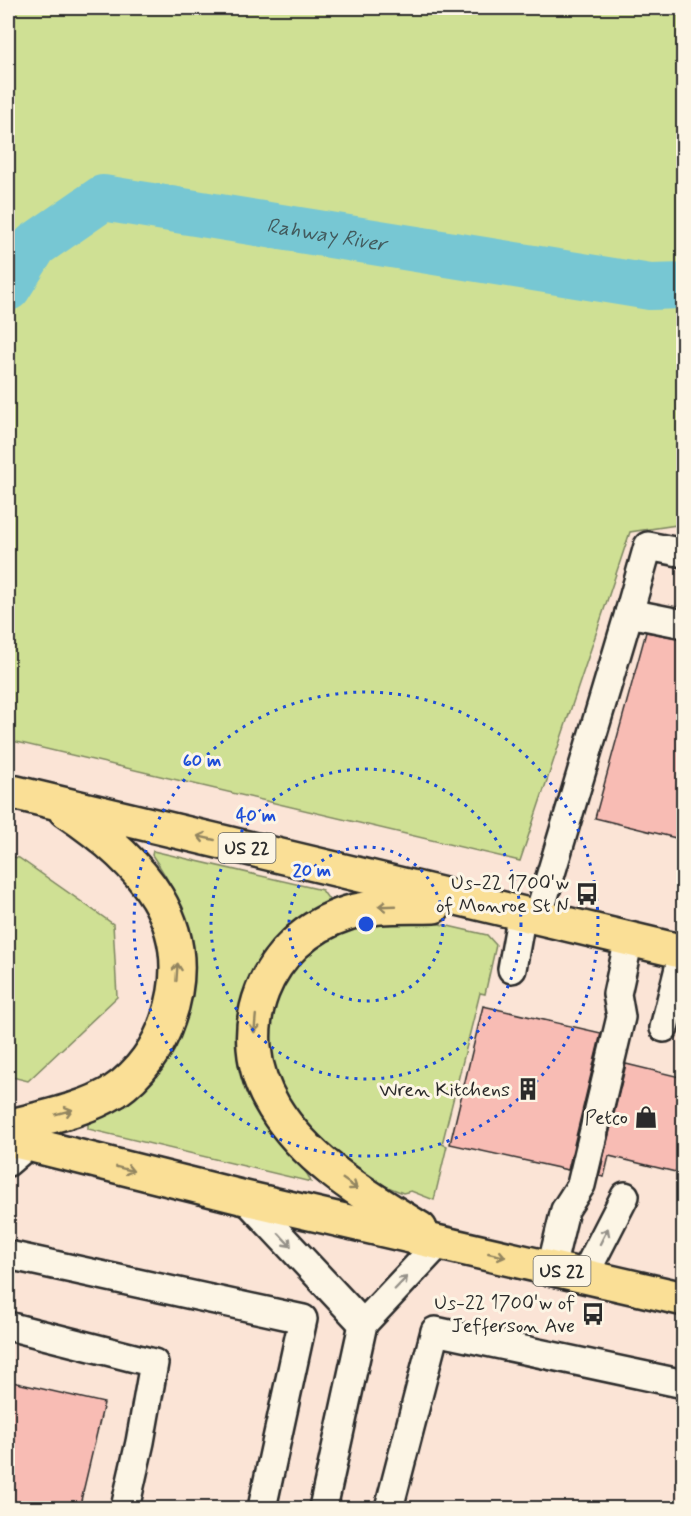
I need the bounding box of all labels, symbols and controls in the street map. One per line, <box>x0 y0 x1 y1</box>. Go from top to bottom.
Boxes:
water label: Rahway River <box>264 212 391 259</box>
text: 60 m <box>183 749 221 773</box>
text: 40 m <box>236 804 276 828</box>
one-way arrow <box>197 831 216 843</box>
road number: US 22 <box>218 833 276 863</box>
text: 20 m <box>293 859 331 883</box>
place label: Us-22 1700'w of Monroe St N <box>436 870 569 920</box>
bus stop icon: Us-22 1700'w of Monroe St N <box>574 881 600 907</box>
one-way arrow <box>377 901 397 912</box>
centre of rings <box>356 914 376 934</box>
one-way arrow <box>172 962 183 982</box>
one-way arrow <box>249 1014 260 1034</box>
building icon: Wren Kitchens <box>515 1076 541 1102</box>
place label: Wren Kitchens <box>379 1077 510 1104</box>
shop icon: Petco <box>633 1104 659 1130</box>
place label: Petco <box>585 1105 628 1132</box>
one-way arrow <box>54 1106 73 1117</box>
one-way arrow <box>115 1163 134 1175</box>
one-way arrow <box>341 1178 357 1190</box>
one-way arrow <box>599 1227 611 1245</box>
one-way arrow <box>278 1233 292 1248</box>
one-way arrow <box>487 1250 506 1262</box>
road number: US 22 <box>534 1256 590 1286</box>
one-way arrow <box>394 1275 409 1290</box>
place label: Us-22 1700'w of Jefferson Ave <box>434 1290 575 1340</box>
bus stop icon: Us-22 1700'w of Jefferson Ave <box>580 1301 606 1327</box>

